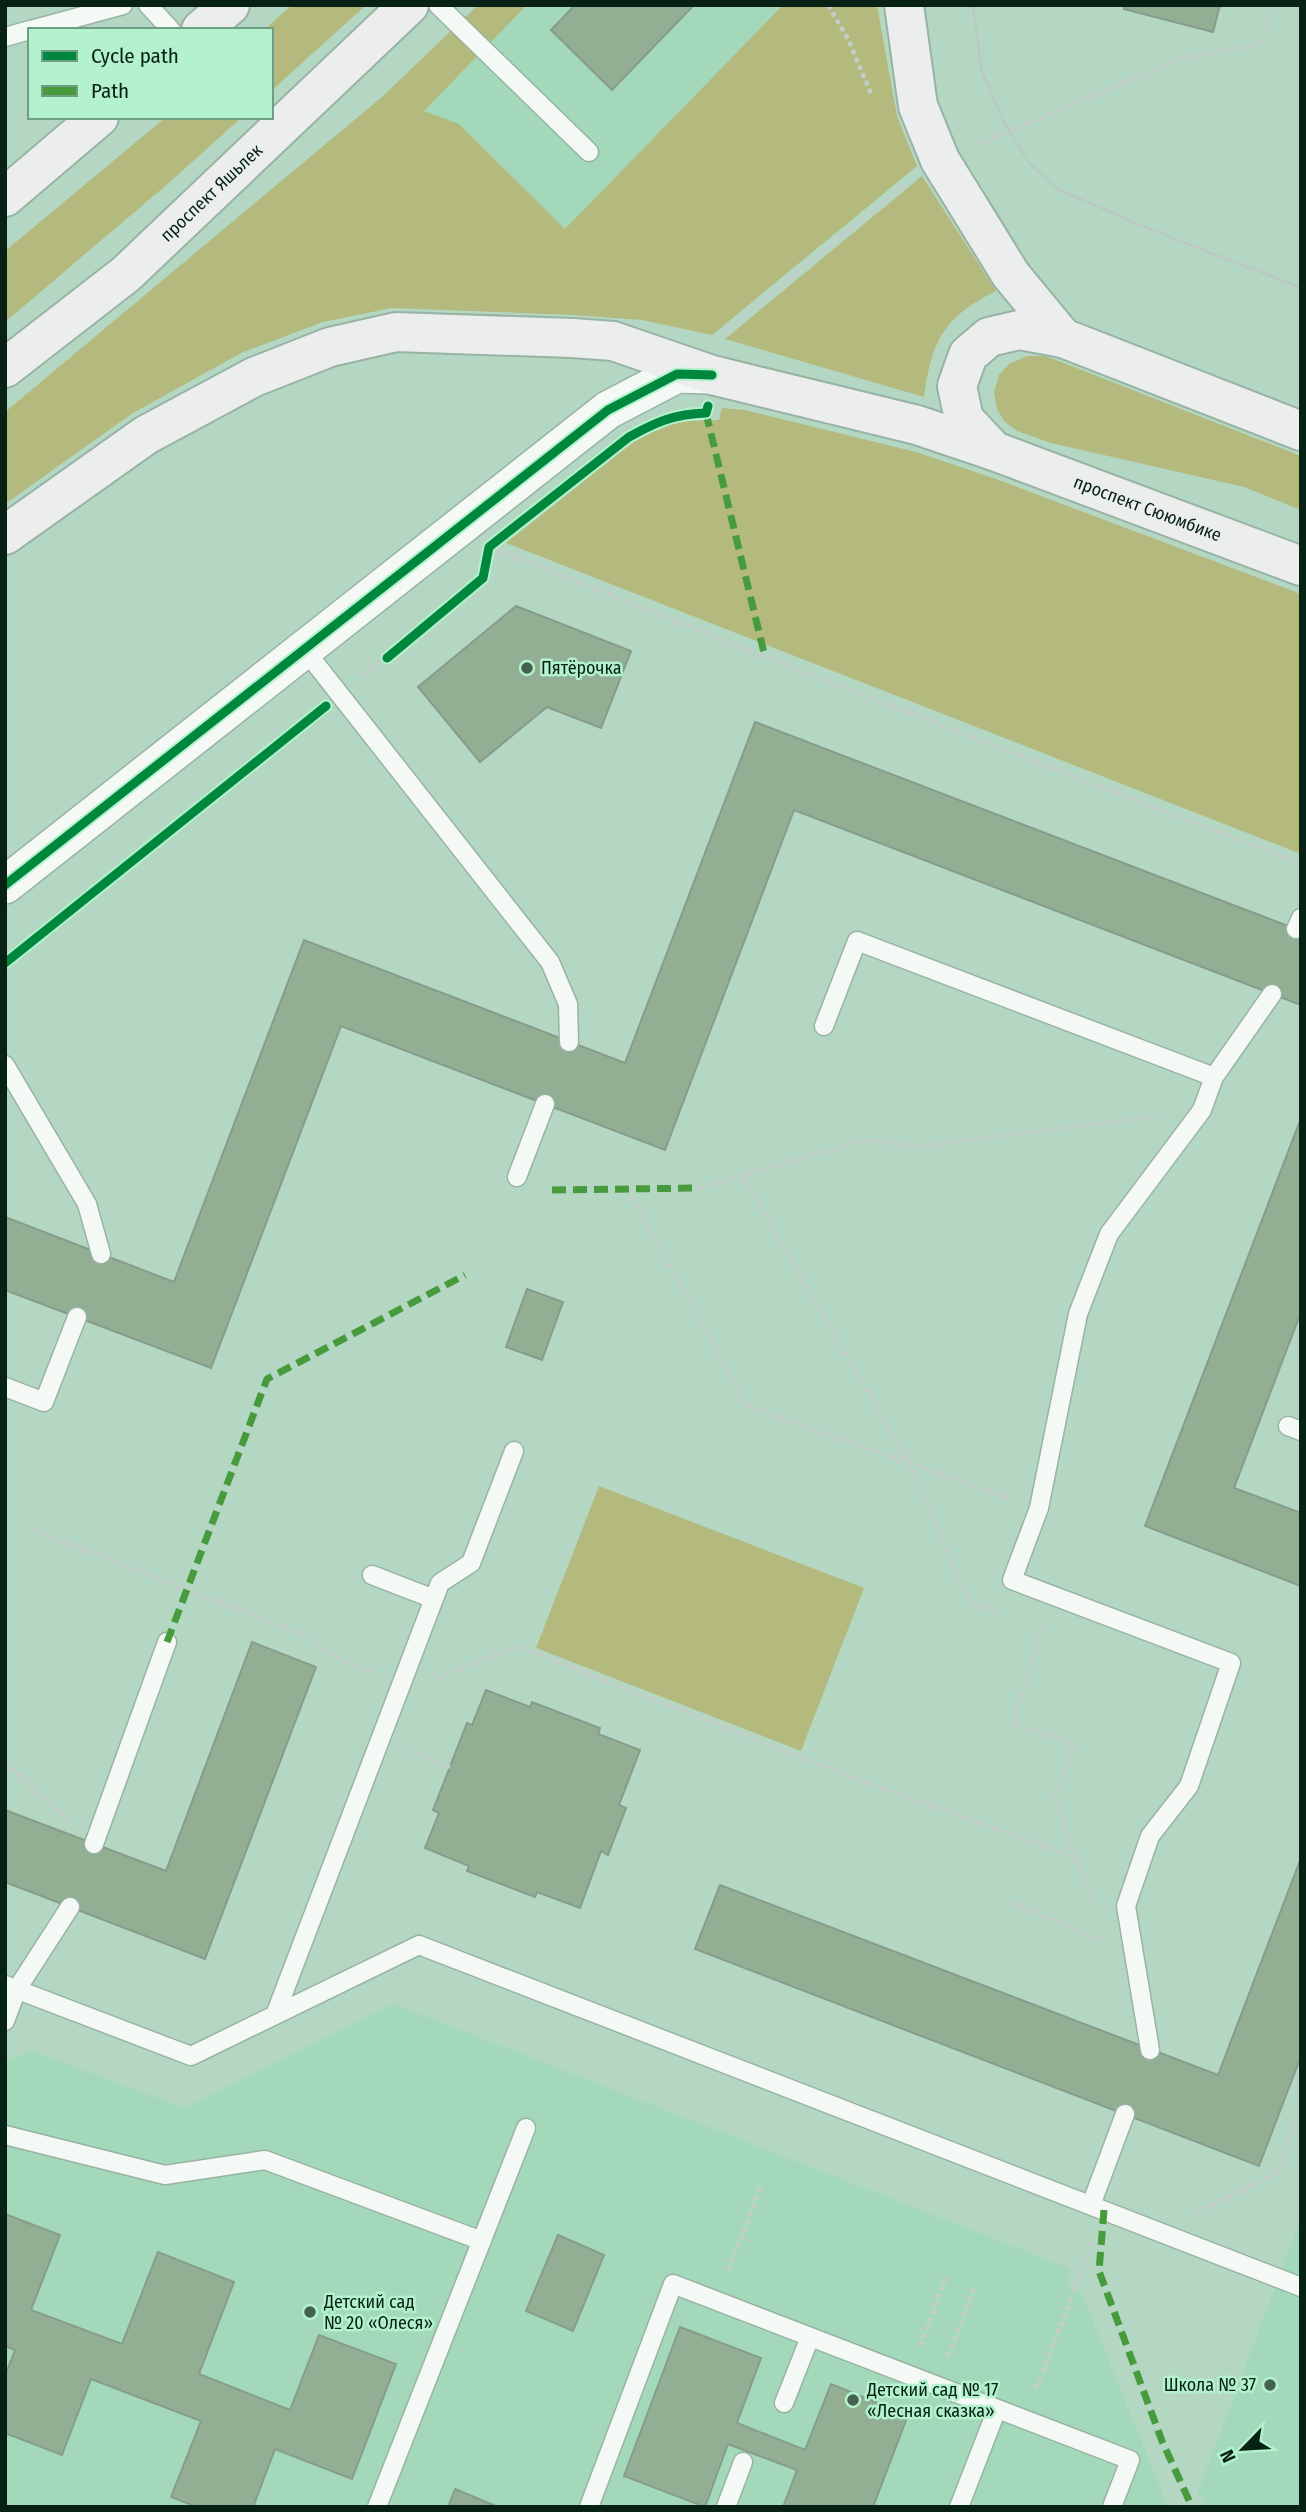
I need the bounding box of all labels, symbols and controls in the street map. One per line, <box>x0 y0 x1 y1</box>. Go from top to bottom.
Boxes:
legend <box>28 28 273 119</box>
text: Cycle path <box>91 43 179 69</box>
text: Path <box>91 78 129 104</box>
street label: проспект Яшьлек <box>156 139 267 246</box>
street label: проспект Сююмбике <box>1071 471 1225 546</box>
place label: Пятёрочка <box>541 657 622 679</box>
marker: Пятёрочка <box>519 660 535 676</box>
place label: Детский сад № 20 «Олеся» <box>323 2291 433 2334</box>
marker: Детский сад № 20 «Олеся» <box>302 2304 318 2320</box>
place label: Школа № 37 <box>1164 2374 1256 2396</box>
marker: Школа № 37 <box>1262 2377 1278 2393</box>
place label: Детский сад № 17 «Лесная сказка» <box>866 2379 998 2422</box>
marker: Детский сад № 17 «Лесная сказка» <box>845 2392 861 2408</box>
north arrow <box>1208 2414 1278 2484</box>
text: N <box>1215 2446 1241 2466</box>

